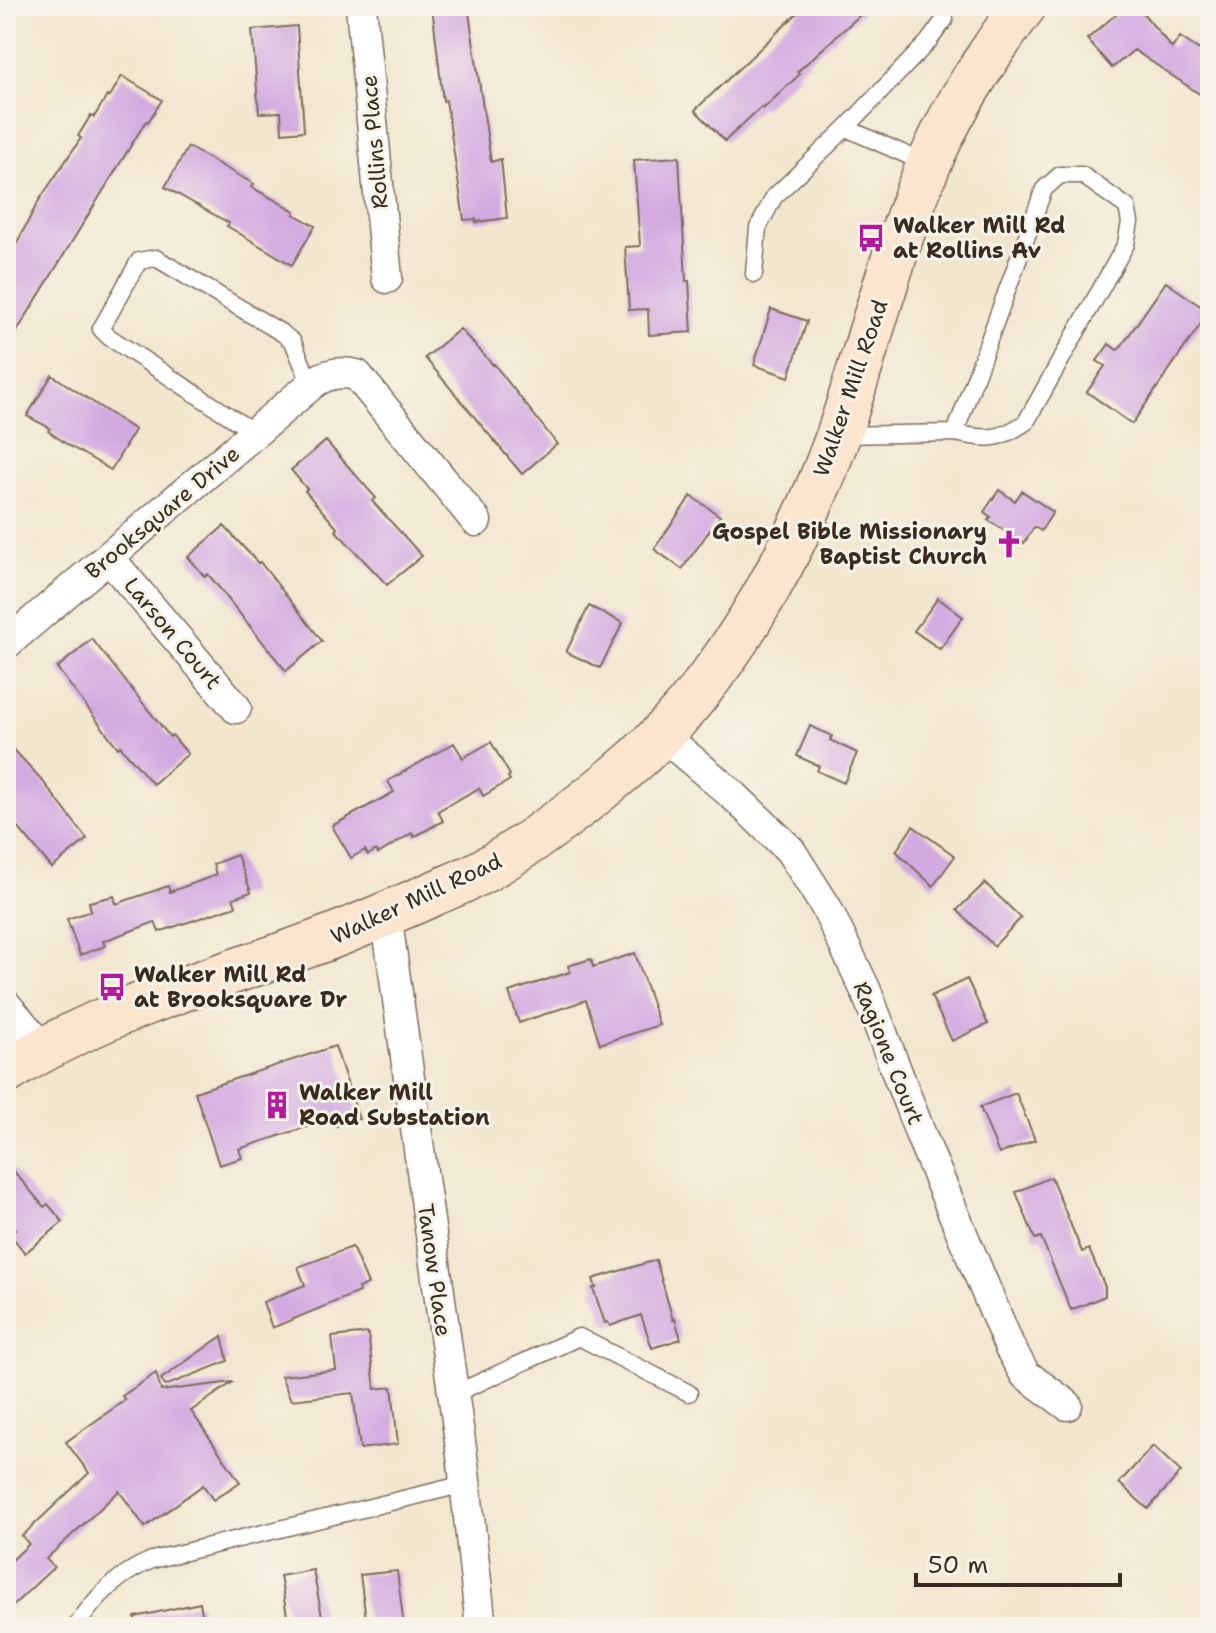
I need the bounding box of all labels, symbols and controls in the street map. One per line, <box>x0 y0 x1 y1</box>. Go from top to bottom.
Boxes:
street label: Rollins Place <box>354 74 395 210</box>
place label: Walker Mill Rd at Rollins Av <box>893 211 1065 265</box>
bus stop icon: Walker Mill Rd at Rollins Av <box>856 223 886 253</box>
street label: Walker Mill Road <box>807 296 894 481</box>
street label: Brooksquare Drive <box>79 439 246 586</box>
place label: Gospel Bible Missionary Baptist Church <box>712 517 987 571</box>
church icon: Gospel Bible Missionary Baptist Church <box>994 529 1024 559</box>
street label: Larson Court <box>117 571 228 695</box>
street label: Walker Mill Road <box>326 846 506 951</box>
place label: Walker Mill Rd at Brooksquare Dr <box>134 960 348 1014</box>
bus stop icon: Walker Mill Rd at Brooksquare Dr <box>97 972 127 1002</box>
street label: Ragione Court <box>847 977 930 1129</box>
place label: Walker Mill Road Substation <box>299 1078 490 1132</box>
building icon: Walker Mill Road Substation <box>262 1090 292 1120</box>
street label: Tanow Place <box>411 1202 458 1338</box>
scale bar <box>916 1537 1120 1587</box>
text: 50 m <box>928 1549 988 1581</box>

